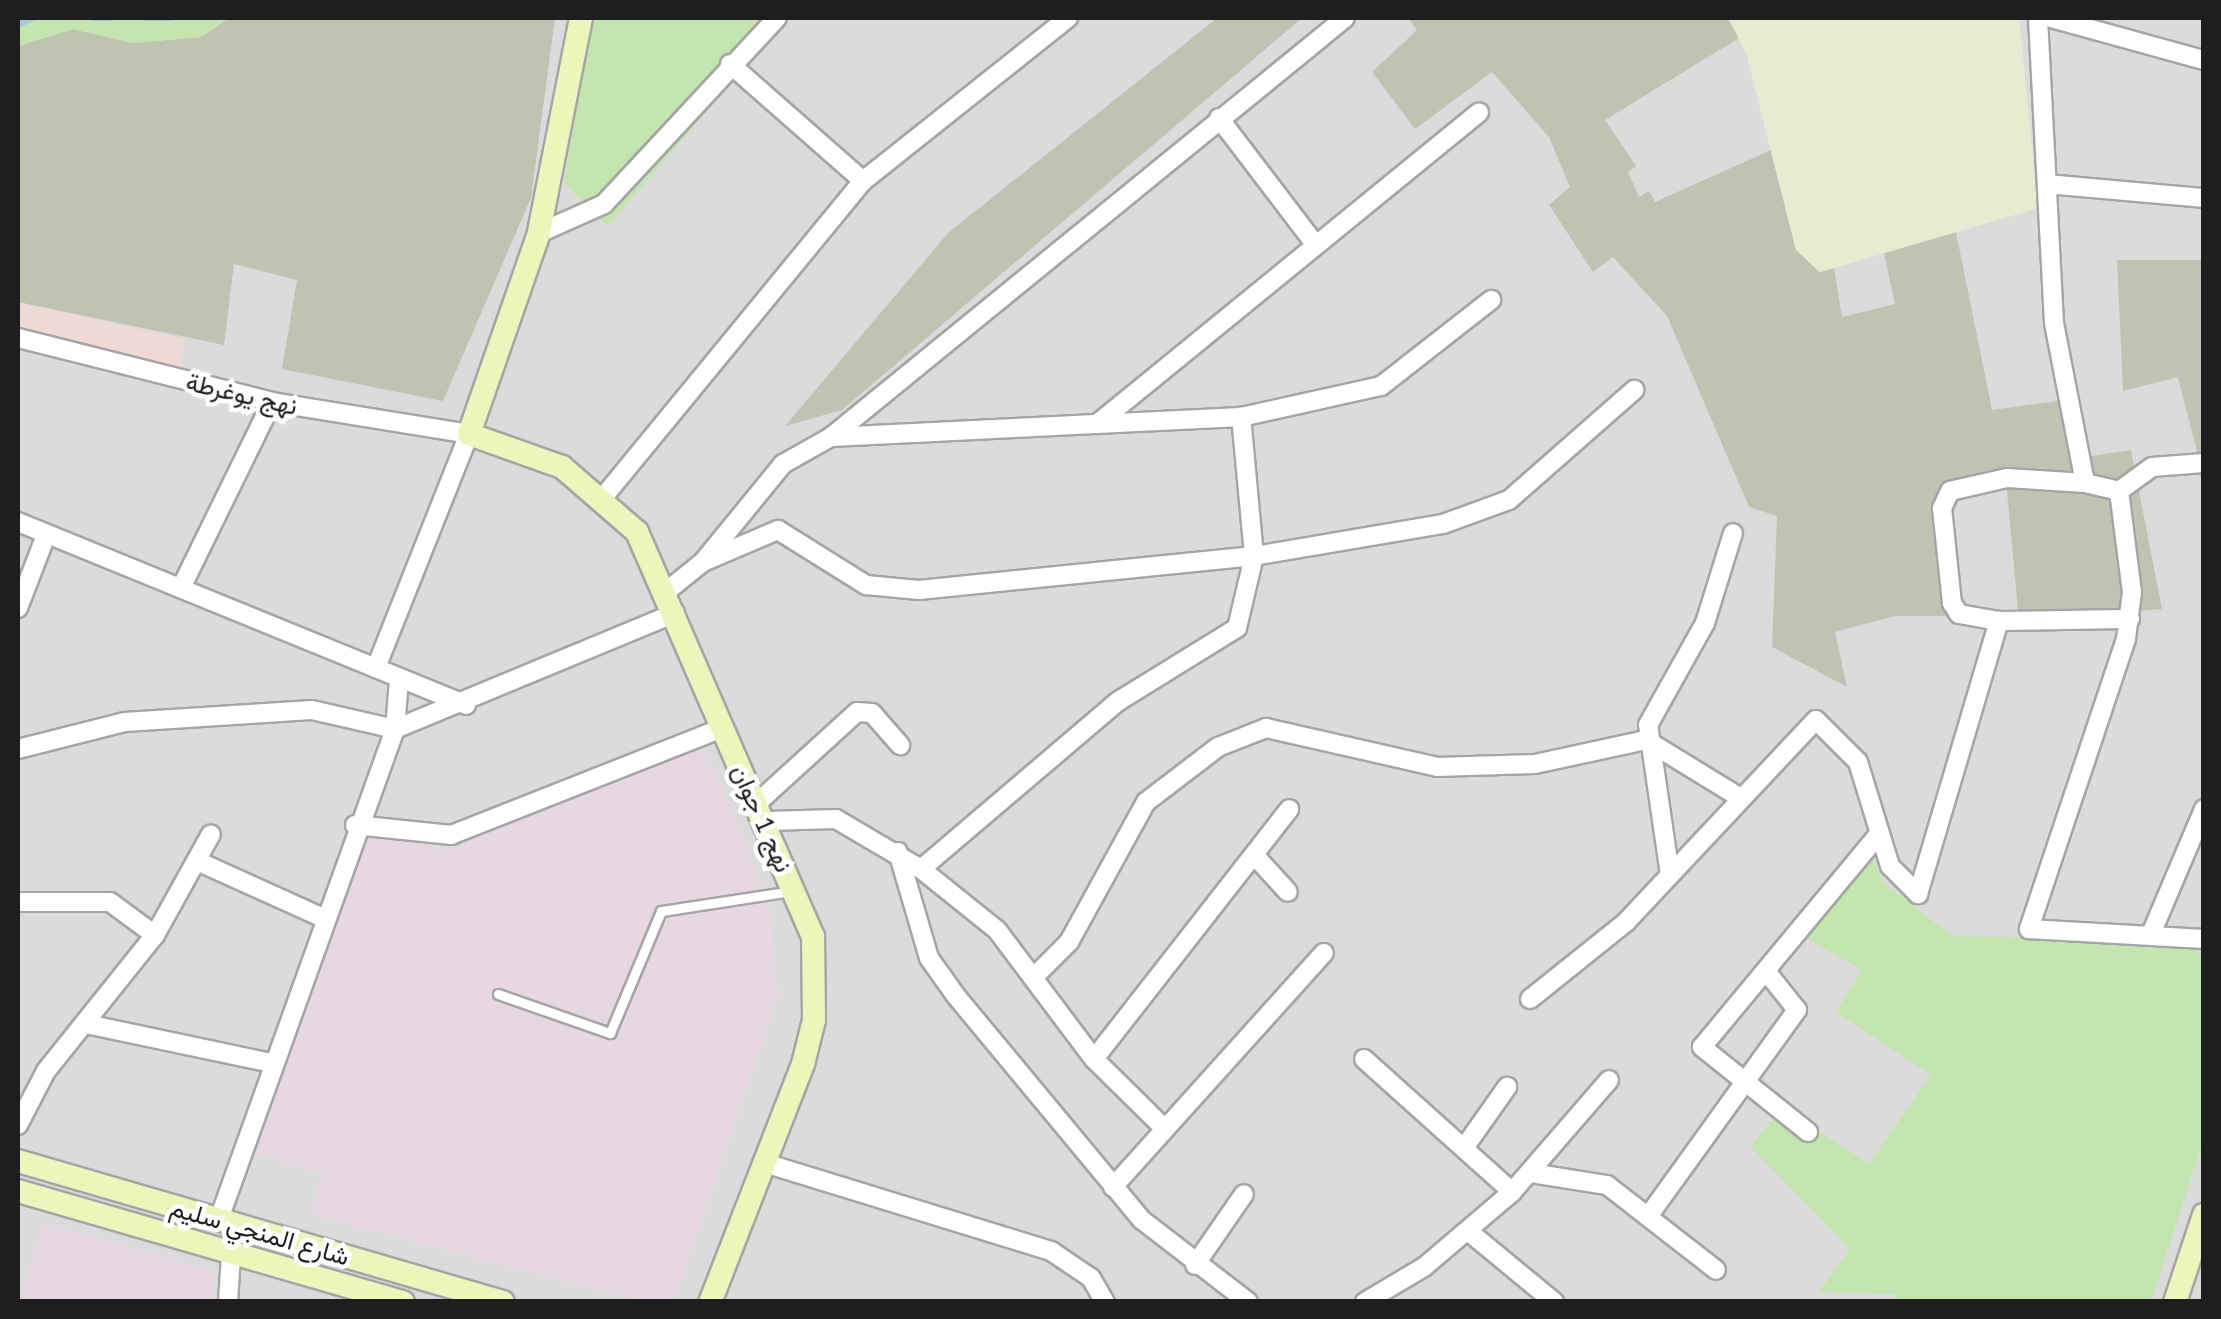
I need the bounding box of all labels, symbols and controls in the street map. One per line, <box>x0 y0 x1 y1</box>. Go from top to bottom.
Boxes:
street label: نهج يوغرطة <box>183 366 301 420</box>
street label: نهج 1 جوان <box>726 760 800 876</box>
street label: شارع المنجي سليم <box>167 1191 353 1271</box>

